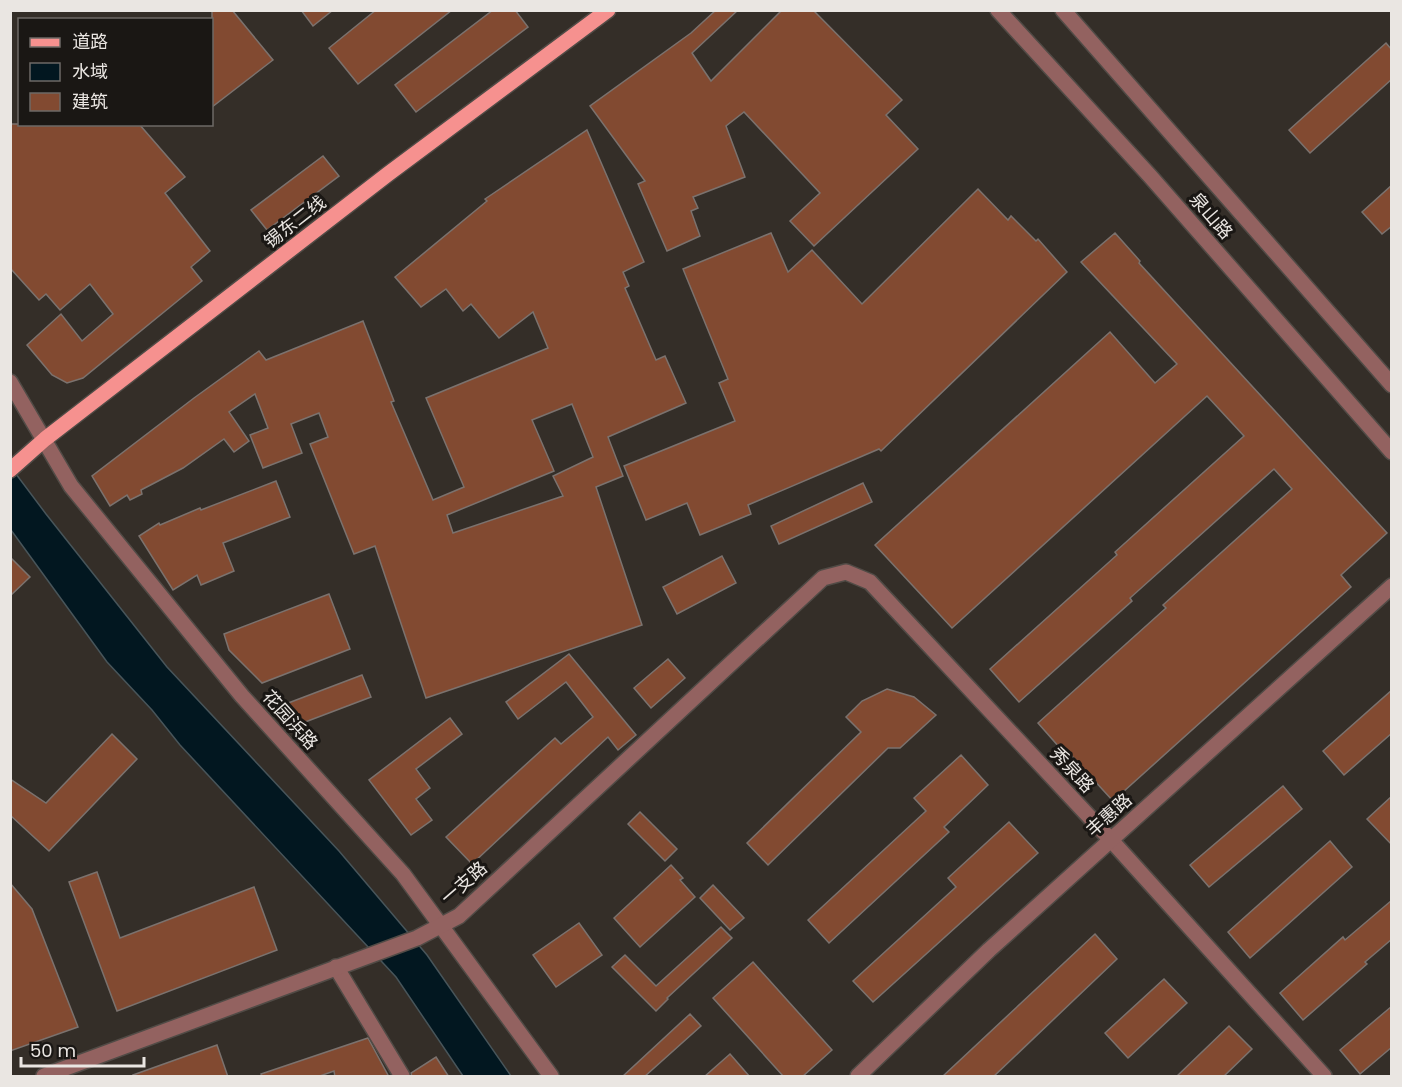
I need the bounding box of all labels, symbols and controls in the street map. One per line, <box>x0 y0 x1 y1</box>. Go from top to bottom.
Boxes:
legend <box>18 18 213 126</box>
text: 道路 <box>72 29 108 54</box>
text: 水域 <box>72 59 108 84</box>
text: 建筑 <box>72 89 108 114</box>
street label: 泉山路 <box>1184 187 1239 244</box>
street label: 锡东二线 <box>259 190 331 254</box>
street label: 花园浜路 <box>257 685 324 755</box>
street label: 秀泉路 <box>1045 741 1100 798</box>
street label: 丰惠路 <box>1080 787 1137 842</box>
street label: 一支路 <box>435 855 492 910</box>
scale bar <box>21 1030 144 1068</box>
text: 50 m <box>30 1038 76 1063</box>

